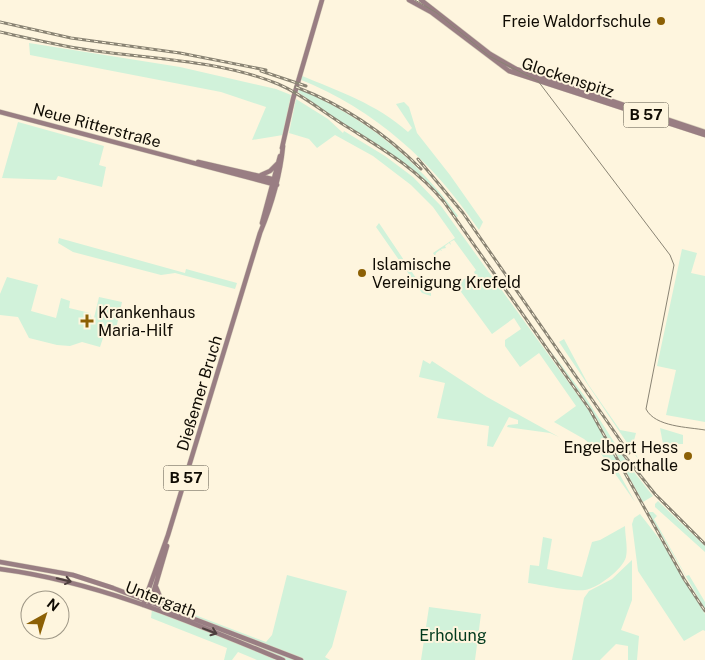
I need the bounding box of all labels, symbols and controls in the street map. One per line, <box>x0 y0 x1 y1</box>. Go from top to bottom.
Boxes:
place label: Freie Waldorfschule <box>502 12 651 31</box>
marker: Freie Waldorfschule <box>655 15 667 27</box>
street label: Glockenspitz <box>519 54 617 101</box>
street label: Neue Ritterstraße <box>31 99 163 152</box>
road number: B 57 <box>624 102 668 128</box>
place label: Islamische Vereinigung Krefeld <box>372 255 521 292</box>
marker: Islamische Vereinigung Krefeld <box>356 267 368 279</box>
place label: Krankenhaus Maria-Hilf <box>98 303 195 340</box>
marker: Krankenhaus Maria-Hilf <box>80 314 94 328</box>
street label: Dießemer Bruch <box>173 333 226 453</box>
place label: Engelbert Hess Sporthalle <box>563 438 678 475</box>
marker: Engelbert Hess Sporthalle <box>682 450 694 462</box>
road number: B 57 <box>164 466 208 490</box>
one-way arrow <box>55 576 71 585</box>
street label: Untergath <box>122 577 199 622</box>
north arrow <box>20 590 70 640</box>
text: N <box>44 595 62 615</box>
park label: Erholung <box>419 626 487 645</box>
one-way arrow <box>202 627 218 636</box>

